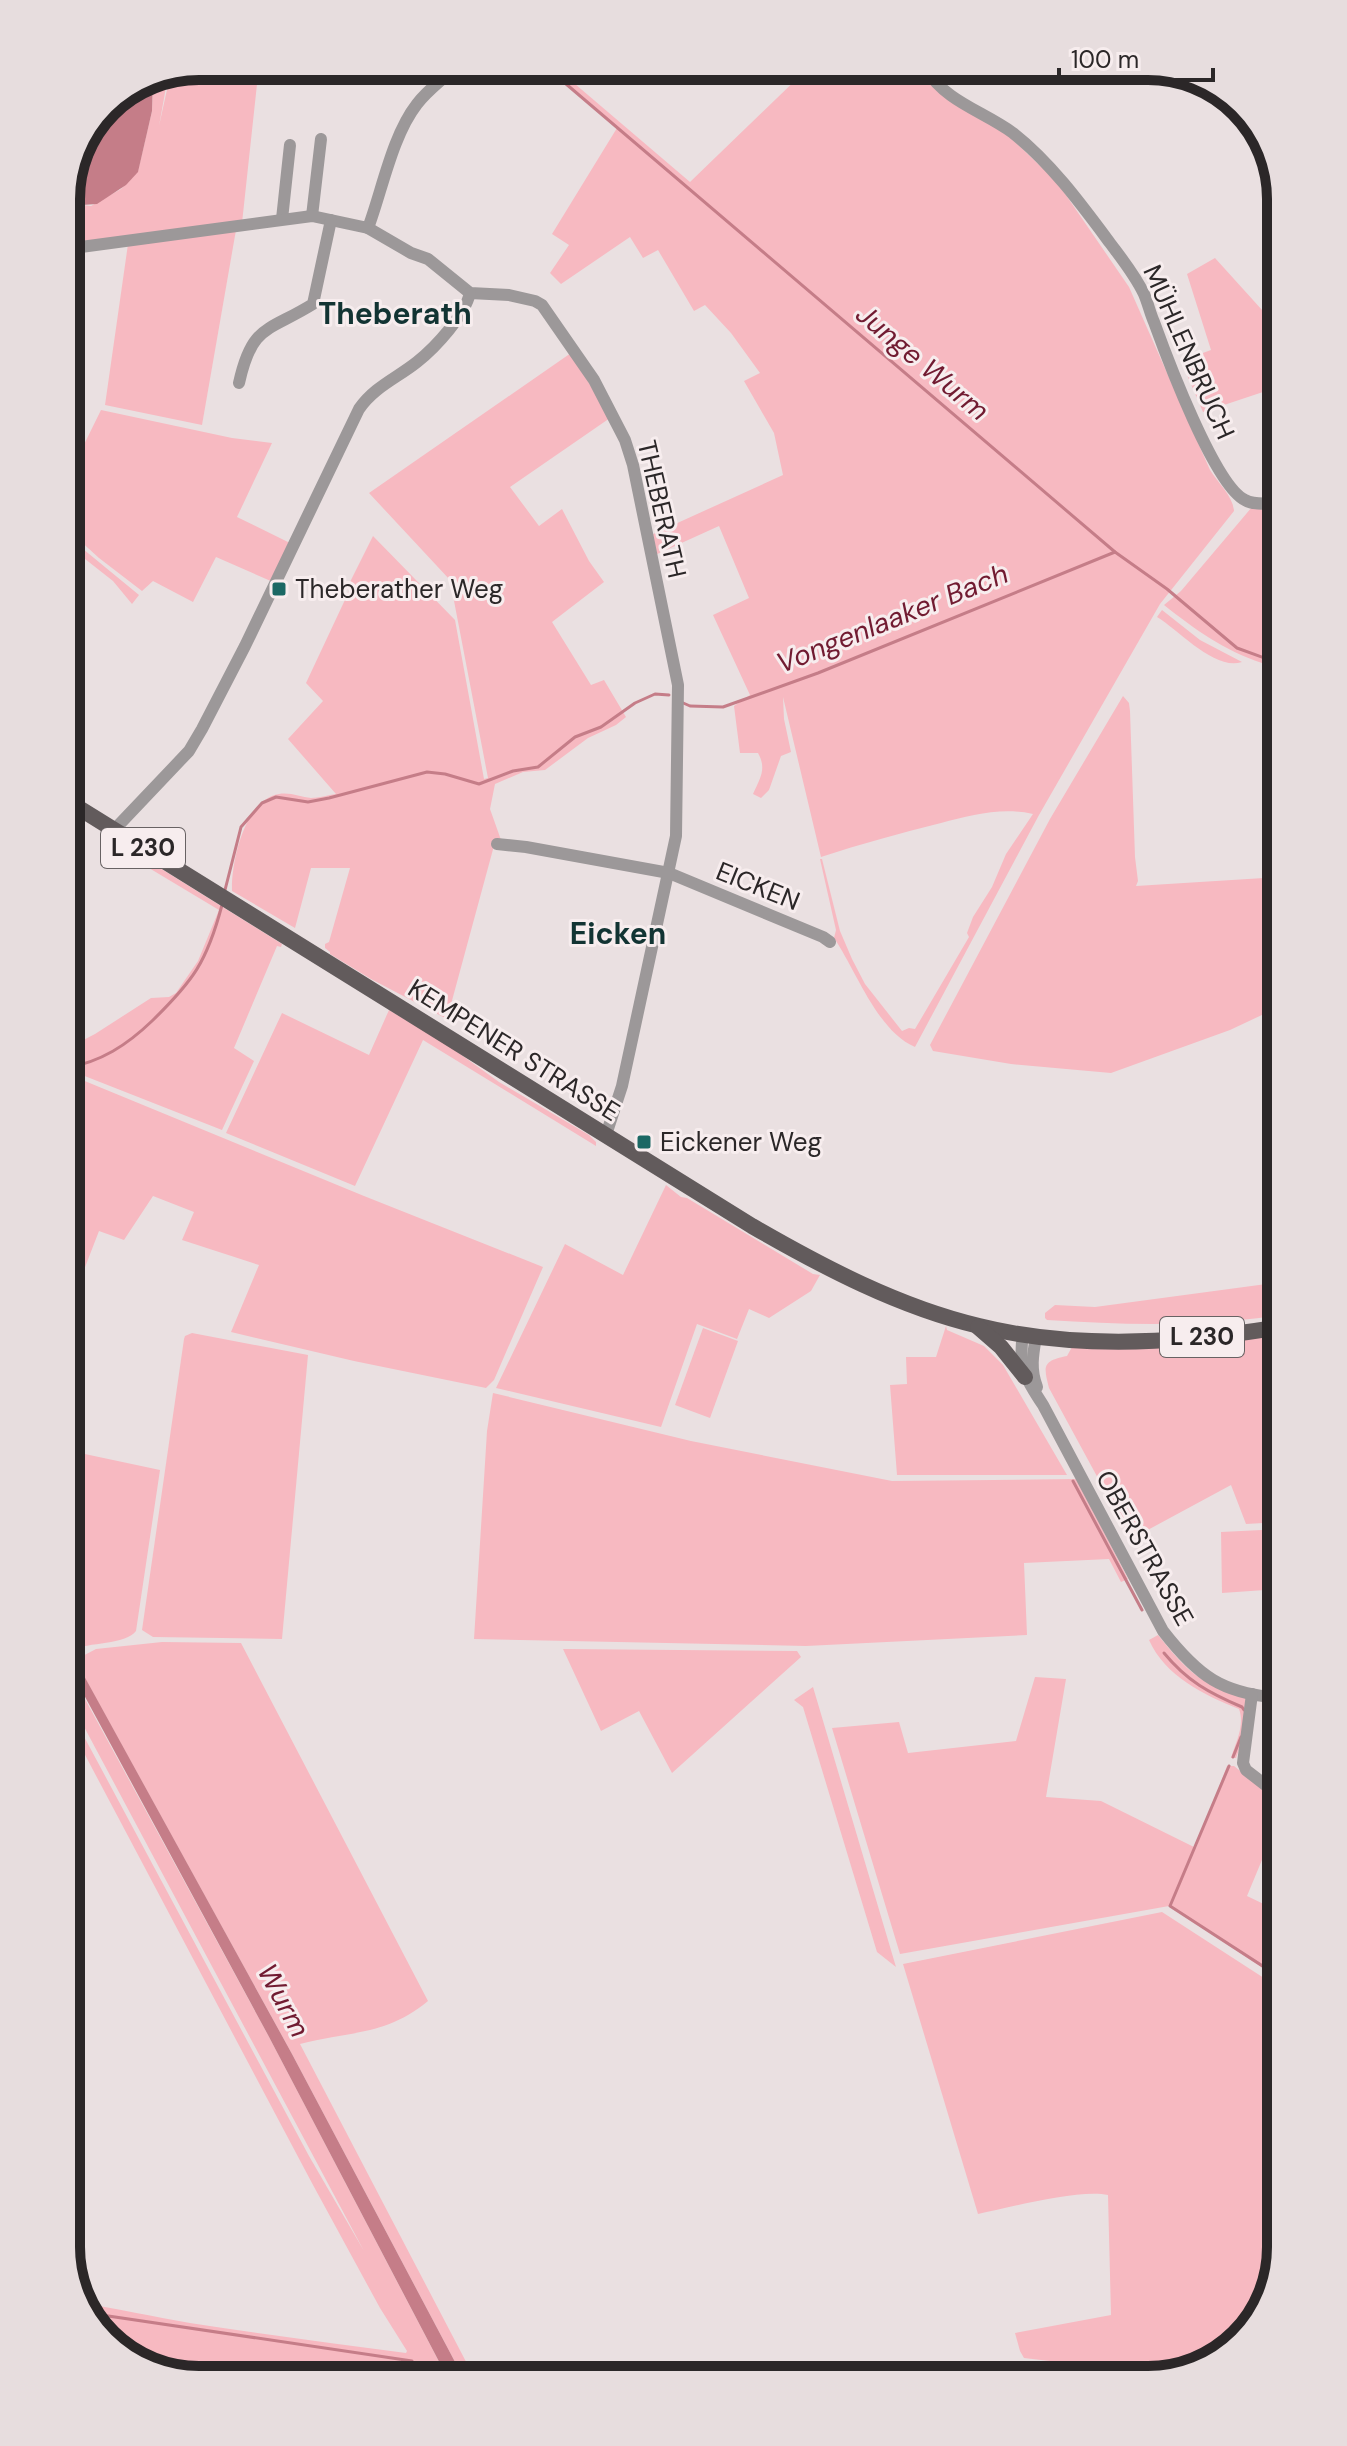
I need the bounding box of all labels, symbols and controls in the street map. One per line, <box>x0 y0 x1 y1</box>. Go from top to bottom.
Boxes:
scale bar <box>1059 32 1213 82</box>
text: 100 m <box>1071 44 1139 75</box>
street label: MÜHLENBRUCH <box>1135 259 1243 445</box>
district label: Theberath <box>318 294 472 333</box>
water label: Junge Wurm <box>848 296 997 429</box>
street label: THEBERATH <box>630 437 694 581</box>
water label: Vongenlaaker Bach <box>771 555 1014 682</box>
place label: Theberather Weg <box>295 572 503 606</box>
marker: Theberather Weg <box>270 580 288 598</box>
road number: L 230 <box>101 828 185 868</box>
street label: EICKEN <box>711 854 805 918</box>
district label: Eicken <box>570 914 666 953</box>
street label: KEMPENER STRASSE <box>402 971 626 1129</box>
place label: Eickener Weg <box>660 1125 822 1159</box>
marker: Eickener Weg <box>635 1133 653 1151</box>
road number: L 230 <box>1160 1317 1244 1357</box>
street label: OBERSTRASSE <box>1088 1464 1202 1632</box>
water label: Wurm <box>249 1957 318 2043</box>

